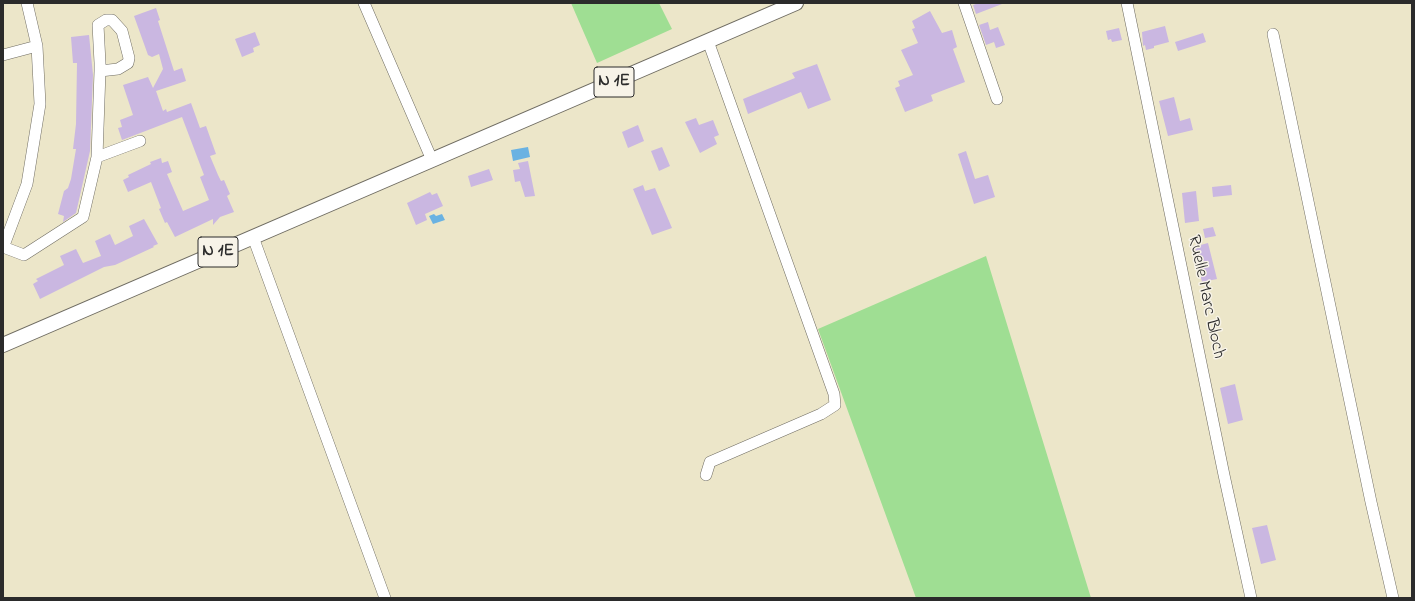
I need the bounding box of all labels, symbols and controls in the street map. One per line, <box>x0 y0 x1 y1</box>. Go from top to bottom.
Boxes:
road number: N 1E <box>594 67 634 97</box>
street label: Ruelle Marc Bloch <box>1181 233 1229 361</box>
road number: N 1E <box>198 237 238 267</box>

